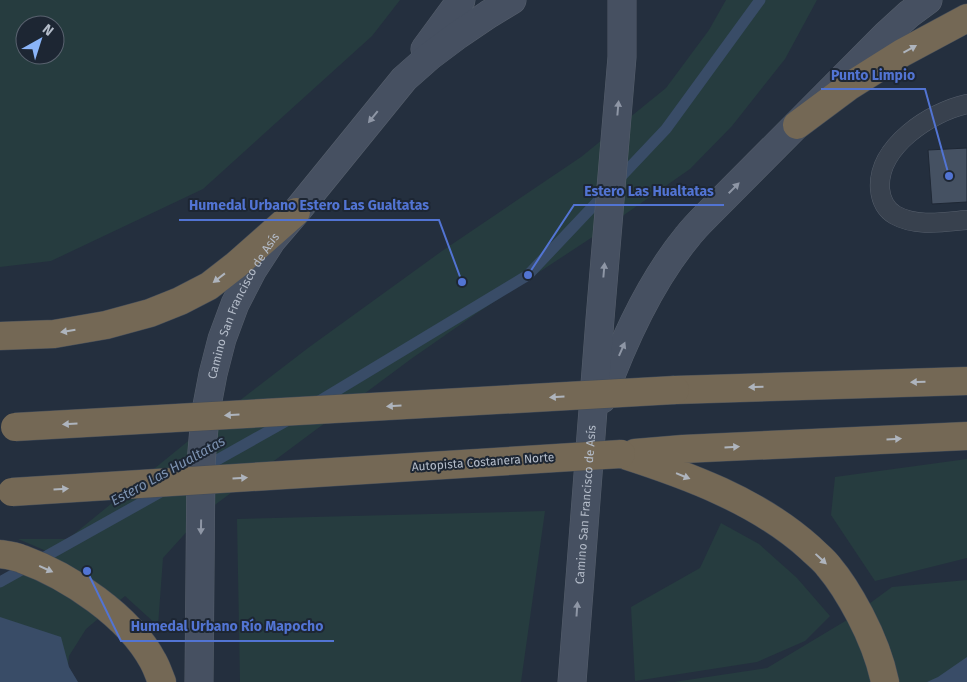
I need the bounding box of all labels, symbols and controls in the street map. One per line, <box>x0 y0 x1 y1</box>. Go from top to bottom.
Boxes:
north arrow <box>15 15 65 65</box>
text: N <box>39 21 57 40</box>
one-way arrow <box>902 45 917 53</box>
callout: Punto Limpio <box>821 60 925 89</box>
text: Punto Limpio <box>831 67 915 84</box>
one-way arrow <box>614 100 622 116</box>
one-way arrow <box>367 110 378 123</box>
callout: Estero Las Hualtatas <box>574 176 724 205</box>
one-way arrow <box>728 182 740 194</box>
text: Estero Las Hualtatas <box>584 183 714 200</box>
callout: Humedal Urbano Estero Las Gualtatas <box>179 191 439 220</box>
text: Humedal Urbano Estero Las Gualtatas <box>189 197 429 214</box>
street label: Camino San Francisco de Asís <box>205 230 282 380</box>
one-way arrow <box>600 262 608 278</box>
one-way arrow <box>213 272 226 283</box>
one-way arrow <box>60 328 76 336</box>
one-way arrow <box>619 342 627 356</box>
one-way arrow <box>910 378 926 386</box>
one-way arrow <box>748 384 764 392</box>
one-way arrow <box>548 393 564 401</box>
one-way arrow <box>386 402 402 410</box>
one-way arrow <box>224 411 240 419</box>
one-way arrow <box>62 421 78 429</box>
street label: Camino San Francisco de Asís <box>573 424 599 585</box>
water label: Estero Las Hualtatas <box>108 432 229 510</box>
one-way arrow <box>887 435 903 443</box>
one-way arrow <box>724 442 740 450</box>
street label: Autopista Costanera Norte <box>411 450 555 474</box>
one-way arrow <box>676 472 691 480</box>
one-way arrow <box>233 473 249 481</box>
one-way arrow <box>53 485 69 493</box>
one-way arrow <box>197 519 205 535</box>
one-way arrow <box>815 553 827 565</box>
one-way arrow <box>39 566 53 574</box>
one-way arrow <box>574 601 582 617</box>
callout: Humedal Urbano Río Mapocho <box>121 612 334 641</box>
text: Humedal Urbano Río Mapocho <box>131 618 323 635</box>

